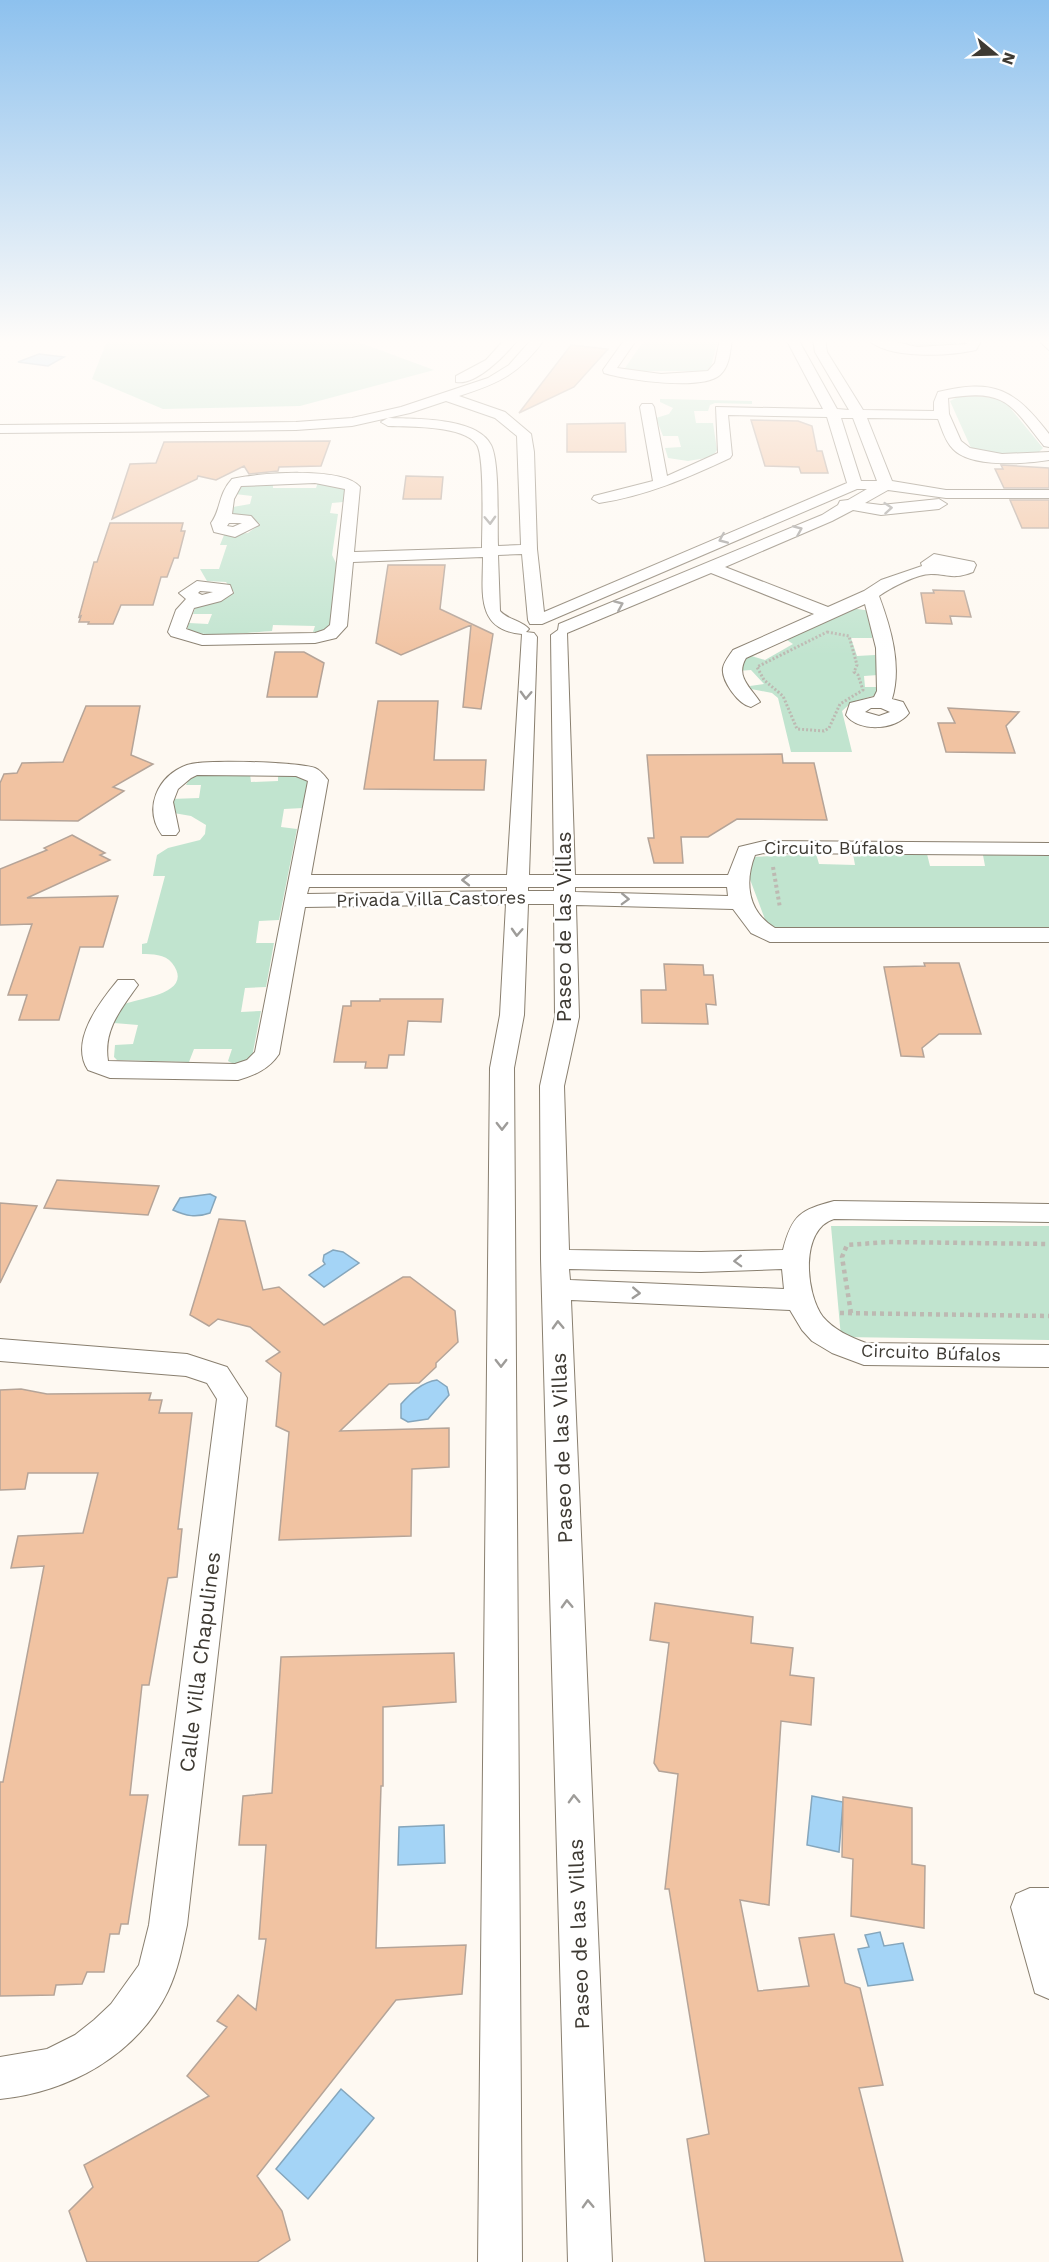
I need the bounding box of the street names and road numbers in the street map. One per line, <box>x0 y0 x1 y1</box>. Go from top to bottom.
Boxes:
street label: Paseo de las Villas <box>551 832 576 1022</box>
street label: Circuito Búfalos <box>764 837 904 858</box>
street label: Privada Villa Castores <box>336 886 526 911</box>
street label: Circuito Búfalos <box>861 1340 1001 1365</box>
street label: Paseo de las Villas <box>546 1352 577 1544</box>
street label: Calle Villa Chapulines <box>174 1550 225 1774</box>
street label: Paseo de las Villas <box>563 1838 594 2030</box>

